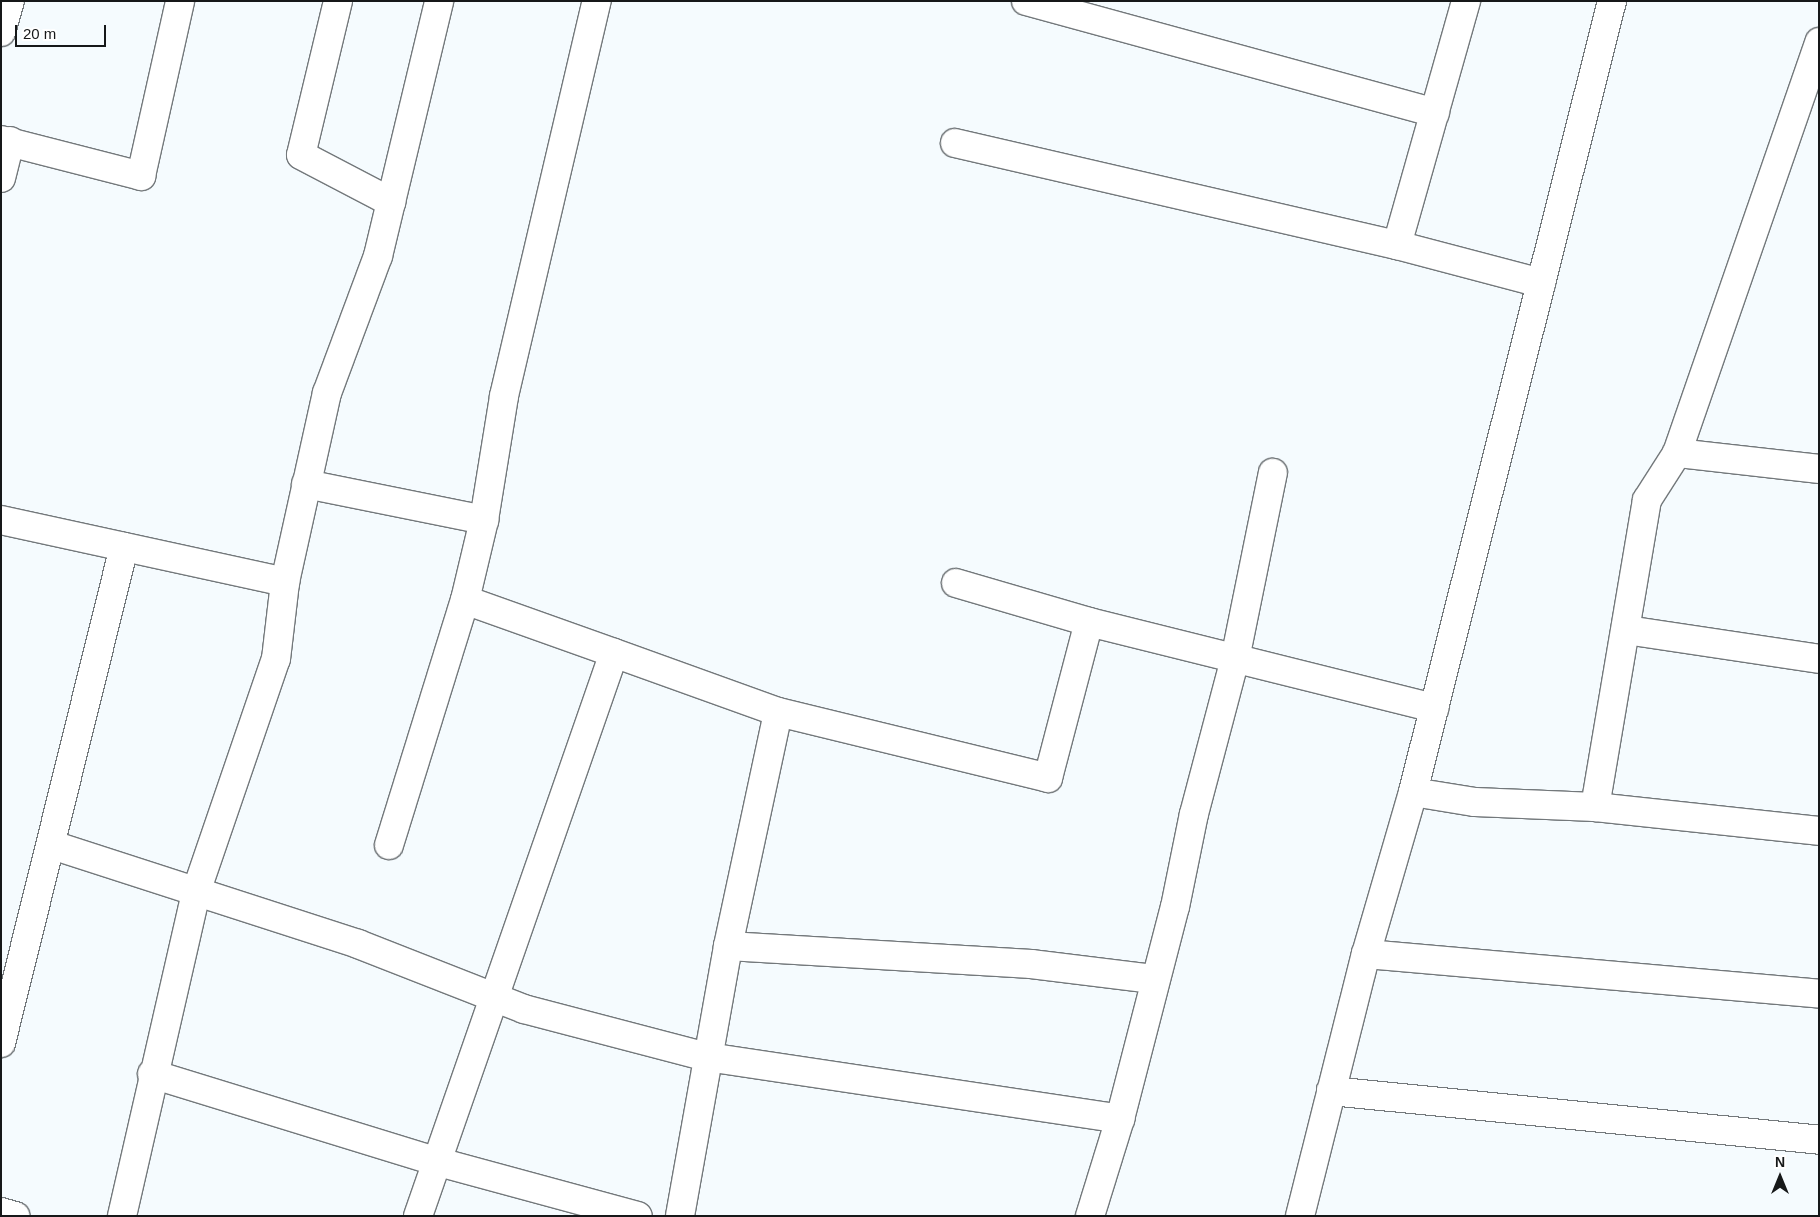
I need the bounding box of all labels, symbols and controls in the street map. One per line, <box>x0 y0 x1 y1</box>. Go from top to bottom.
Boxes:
scale bar <box>18 15 109 47</box>
text: 20 m <box>23 25 56 42</box>
north arrow <box>1755 1152 1805 1202</box>
text: N <box>1775 1154 1785 1170</box>

